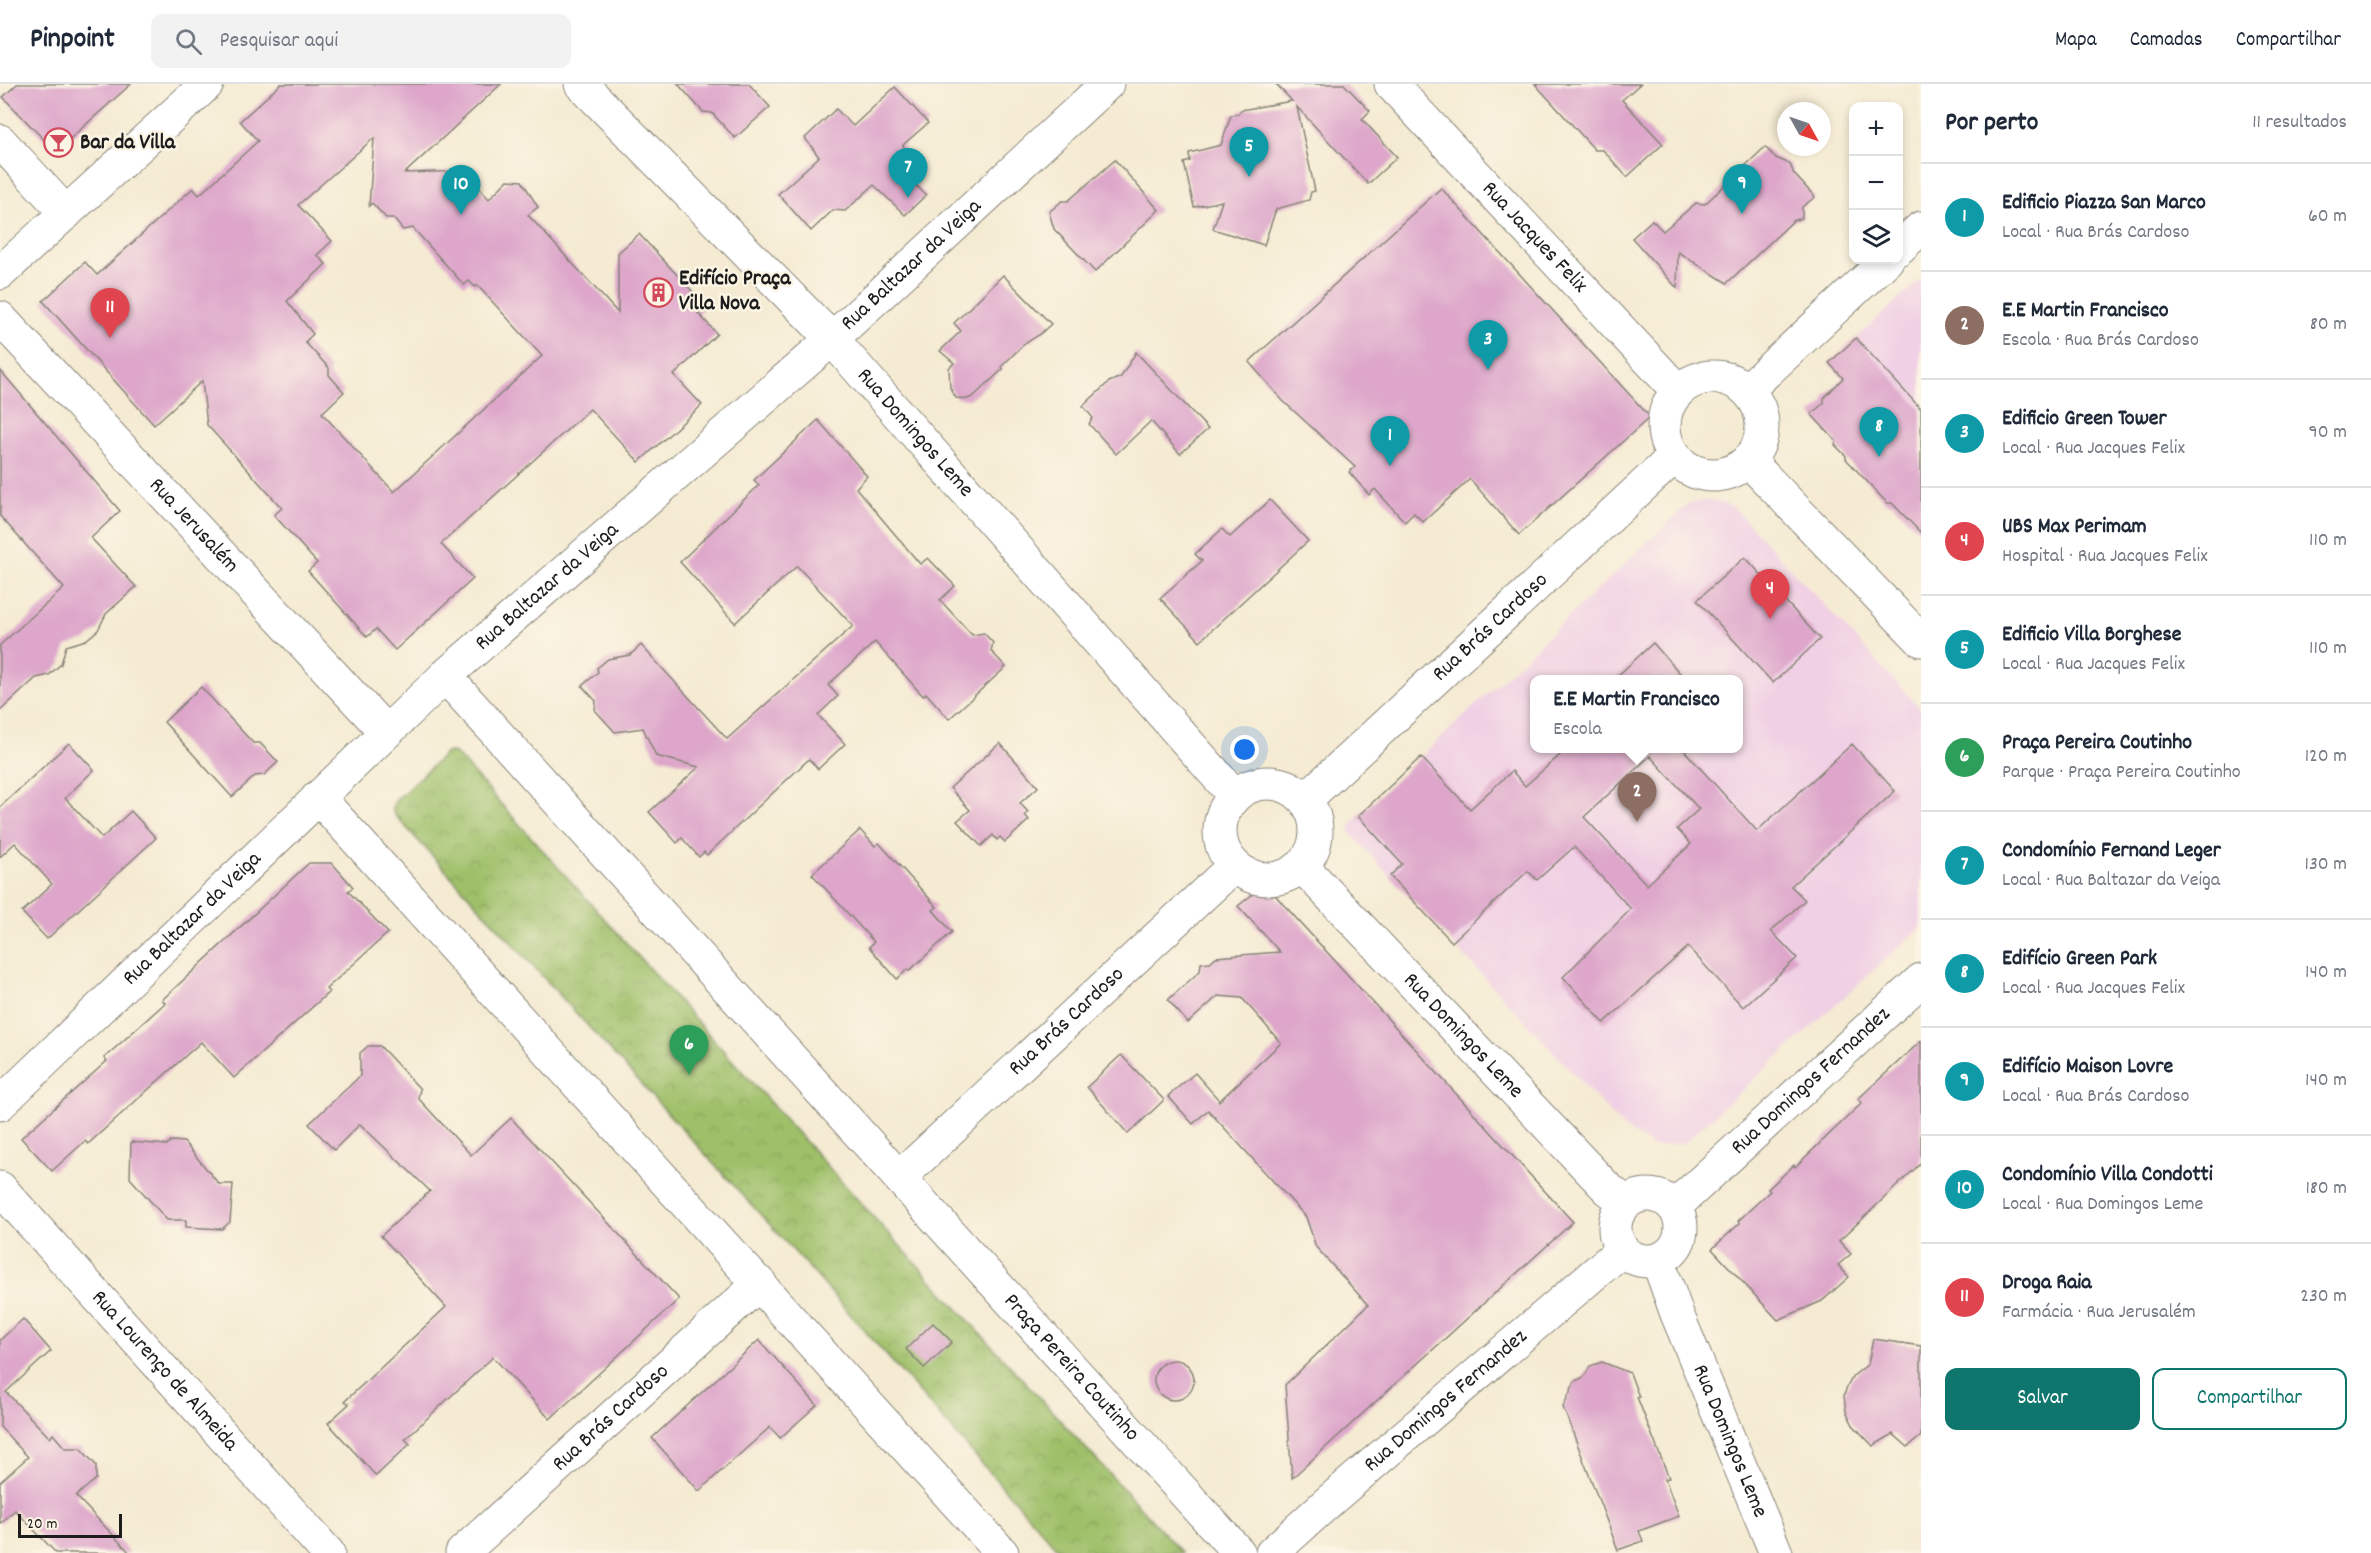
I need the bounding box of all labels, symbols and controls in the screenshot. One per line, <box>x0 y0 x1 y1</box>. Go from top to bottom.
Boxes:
search box <box>151 14 571 68</box>
text: Pinpoint <box>30 21 115 61</box>
icon: search <box>172 25 205 58</box>
text: Pesquisar aqui <box>220 26 338 57</box>
text: Mapa <box>2055 26 2097 56</box>
text: Camadas <box>2130 26 2203 56</box>
text: Compartilhar <box>2236 26 2341 56</box>
north arrow <box>1777 102 1831 156</box>
map controls <box>1849 102 1903 264</box>
button: + <box>1849 102 1903 156</box>
text: Por perto <box>1945 105 2038 142</box>
text: 11 resultados <box>2252 109 2347 137</box>
bar icon: Bar da Villa <box>43 127 75 159</box>
place label: Bar da Villa <box>80 128 176 159</box>
pin: 5 <box>1230 128 1268 177</box>
pin: 7 <box>888 148 928 198</box>
button: − <box>1849 156 1903 210</box>
pin: 9 <box>1722 164 1762 214</box>
pin: 10 <box>442 166 480 215</box>
street label: Rua Jacques Felix <box>1474 175 1595 300</box>
text: Edificio Piazza San Marco <box>2002 188 2206 219</box>
street label: Rua Baltazar da Veiga <box>834 192 989 339</box>
text: 1 <box>1962 203 1967 231</box>
text: 60 m <box>2308 203 2347 231</box>
button: layers <box>1849 210 1903 264</box>
text: Local · Rua Brás Cardoso <box>2002 219 2189 247</box>
place label: Edifício Praça Villa Nova <box>679 264 791 320</box>
building icon: Edifício Praça Villa Nova <box>642 276 674 308</box>
pin: 11 <box>90 288 130 338</box>
text: E.E Martin Francisco <box>2002 296 2169 327</box>
text: 2 <box>1960 311 1969 339</box>
text: 80 m <box>2310 311 2347 339</box>
pin: 3 <box>1468 320 1508 370</box>
text: Escola · Rua Brás Cardoso <box>2002 327 2199 355</box>
street label: Rua Domingos Leme <box>849 361 980 504</box>
text: Edificio Green Tower <box>2002 404 2167 435</box>
pin: 8 <box>1860 408 1898 457</box>
pin: 1 <box>1370 416 1410 466</box>
text: 3 <box>1960 419 1969 447</box>
text: 90 m <box>2309 419 2347 447</box>
text: Local · Rua Jacques Felix <box>2002 435 2185 463</box>
street label: Rua Jerusalém <box>141 471 246 580</box>
text: UBS Max Perimam <box>2002 512 2147 543</box>
street label: Rua Baltazar da Veiga <box>468 515 627 658</box>
text: 4 <box>1960 527 1969 555</box>
text: 110 m <box>2309 527 2347 555</box>
text: Hospital · Rua Jacques Felix <box>2002 543 2208 571</box>
street label: Rua Brás Cardoso <box>1426 566 1555 689</box>
pin: 4 <box>1750 570 1790 619</box>
text: Edificio Villa Borghese <box>2002 620 2181 651</box>
text: 5 <box>1960 635 1969 663</box>
text: 110 m <box>2309 635 2347 663</box>
text: Local · Rua Jacques Felix <box>2002 651 2185 679</box>
popup <box>1530 675 1743 753</box>
text: E.E Martin Francisco <box>1553 685 1720 716</box>
text: Escola <box>1553 716 1602 744</box>
text: Praça Pereira Coutinho <box>2002 728 2192 759</box>
your location <box>1230 735 1259 764</box>
text: 6 <box>1960 743 1969 771</box>
text: 120 m <box>2305 743 2347 771</box>
text: Parque · Praça Pereira Coutinho <box>2002 759 2241 787</box>
pin: 2 <box>1618 772 1656 822</box>
text: Condomínio Fernand Leger <box>2002 836 2221 867</box>
street label: Rua Baltazar da Veiga <box>116 844 269 993</box>
text: 7 <box>1961 851 1968 879</box>
text: 130 m <box>2305 851 2347 879</box>
text: Local · Rua Baltazar da Veiga <box>2002 867 2220 895</box>
text: Edifício Green Park <box>2002 944 2157 975</box>
text: 8 <box>1960 959 1969 987</box>
text: 140 m <box>2305 959 2347 987</box>
street label: Rua Brás Cardoso <box>1002 960 1132 1083</box>
street label: Rua Domingos Leme <box>1396 966 1530 1106</box>
text: Local · Rua Jacques Felix <box>2002 975 2185 1003</box>
street label: Rua Domingos Fernandez <box>1724 999 1898 1162</box>
pin: 6 <box>670 1026 708 1075</box>
text: Edifício Maison Lovre <box>2002 1052 2173 1083</box>
text: 9 <box>1960 1067 1969 1095</box>
text: 140 m <box>2305 1067 2347 1095</box>
text: Local · Rua Brás Cardoso <box>2002 1083 2189 1111</box>
text: Condomínio Villa Condotti <box>2002 1160 2213 1191</box>
text: 10 <box>1957 1175 1972 1203</box>
text: 180 m <box>2305 1175 2347 1203</box>
text: Local · Rua Domingos Leme <box>2002 1191 2203 1219</box>
text: Droga Raia <box>2002 1268 2092 1299</box>
street label: Rua Lourenço de Almeida <box>84 1283 246 1459</box>
text: 11 <box>1960 1283 1969 1311</box>
text: 230 m <box>2300 1283 2347 1311</box>
street label: Praça Pereira Coutinho <box>996 1287 1147 1449</box>
text: Farmácia · Rua Jerusalém <box>2002 1299 2196 1327</box>
street label: Rua Domingos Fernandez <box>1357 1322 1535 1480</box>
street label: Rua Brás Cardoso <box>546 1357 676 1479</box>
street label: Rua Domingos Leme <box>1684 1360 1775 1523</box>
button: Salvar <box>1945 1368 2140 1430</box>
button: Compartilhar <box>2152 1368 2347 1430</box>
scale bar <box>18 1511 122 1538</box>
text: 20 m <box>27 1513 57 1536</box>

